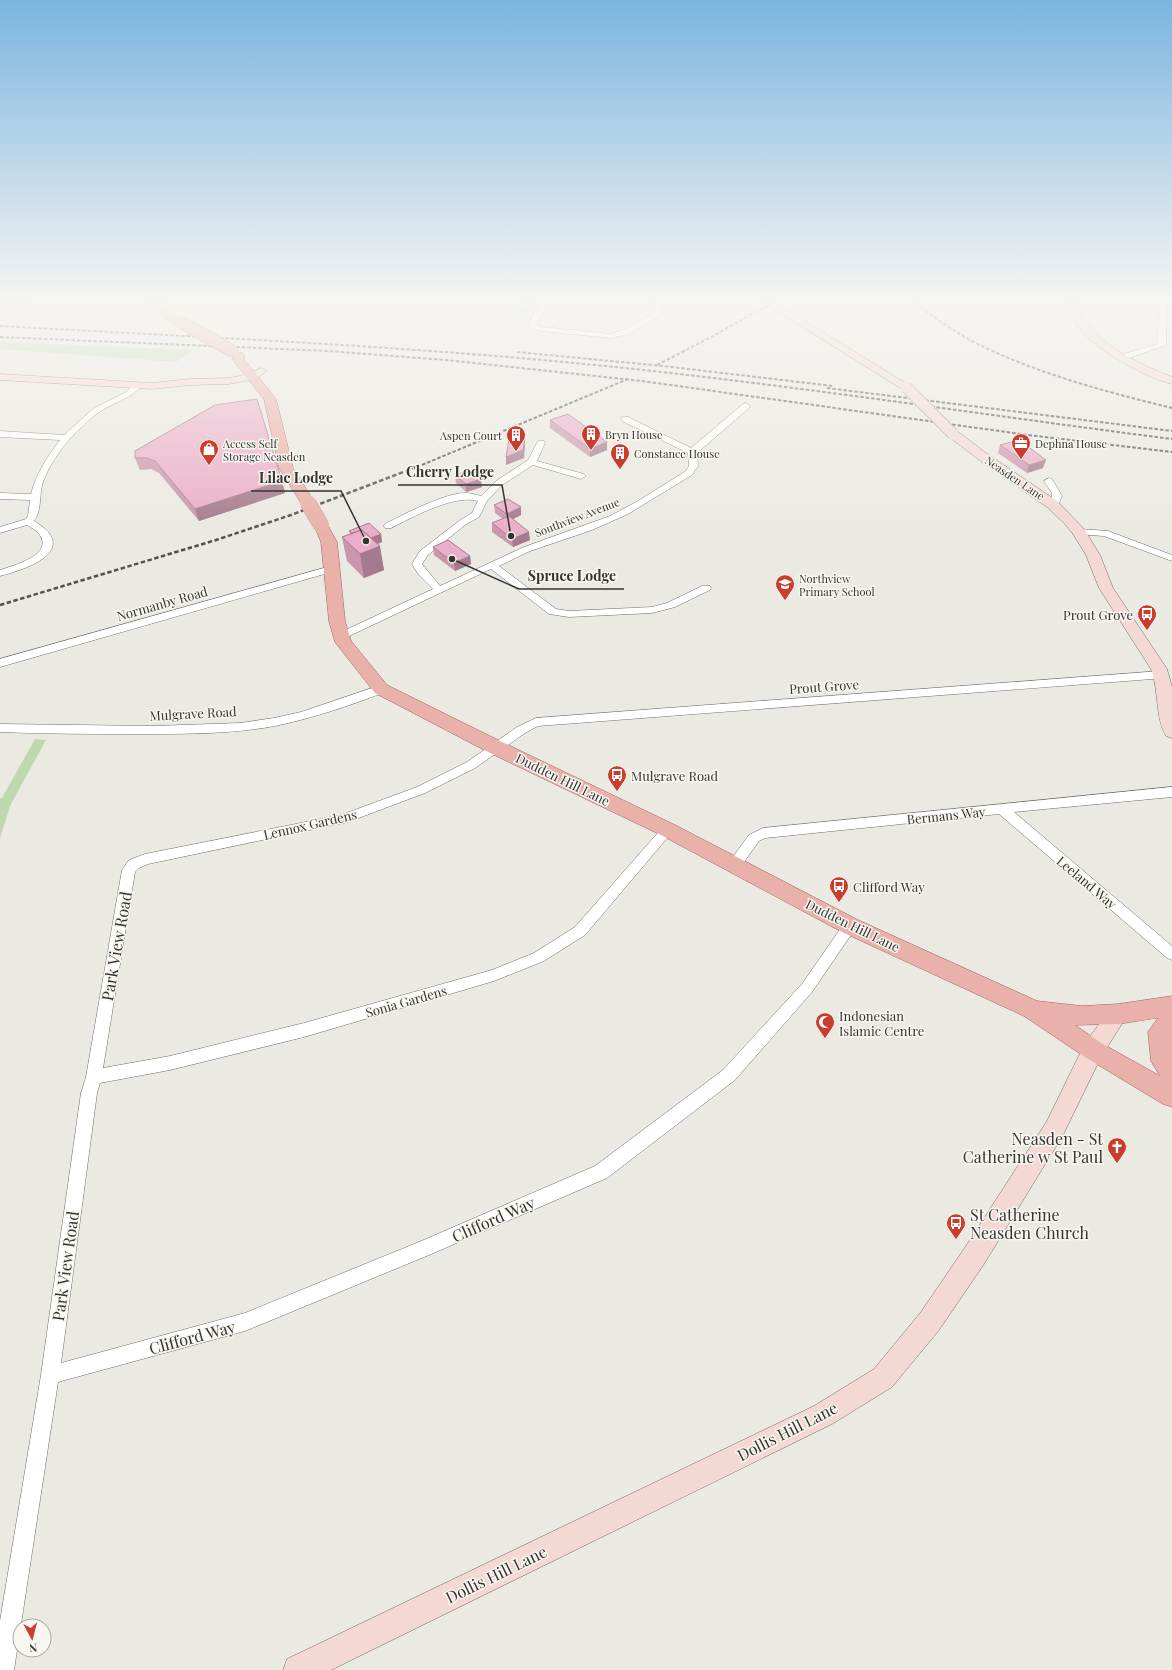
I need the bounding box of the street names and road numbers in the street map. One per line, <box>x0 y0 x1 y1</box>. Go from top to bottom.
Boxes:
street label: Neasden Lane <box>982 453 1048 504</box>
street label: Southview Avenue <box>532 494 622 540</box>
street label: Normanby Road <box>115 582 210 624</box>
street label: Prout Grove <box>789 675 860 697</box>
street label: Mulgrave Road <box>149 702 237 724</box>
street label: Dudden Hill Lane <box>513 749 613 809</box>
street label: Bermans Way <box>906 802 987 828</box>
street label: Lennox Gardens <box>262 805 359 843</box>
street label: Leeland Way <box>1054 852 1121 912</box>
street label: Park View Road <box>96 890 136 1002</box>
street label: Dudden Hill Lane <box>803 895 903 955</box>
street label: Sonia Gardens <box>363 981 449 1021</box>
street label: Clifford Way <box>448 1191 538 1247</box>
street label: Park View Road <box>47 1210 83 1322</box>
street label: Clifford Way <box>147 1315 237 1359</box>
street label: Dollis Hill Lane <box>733 1397 841 1465</box>
street label: Dollis Hill Lane <box>442 1540 550 1608</box>

